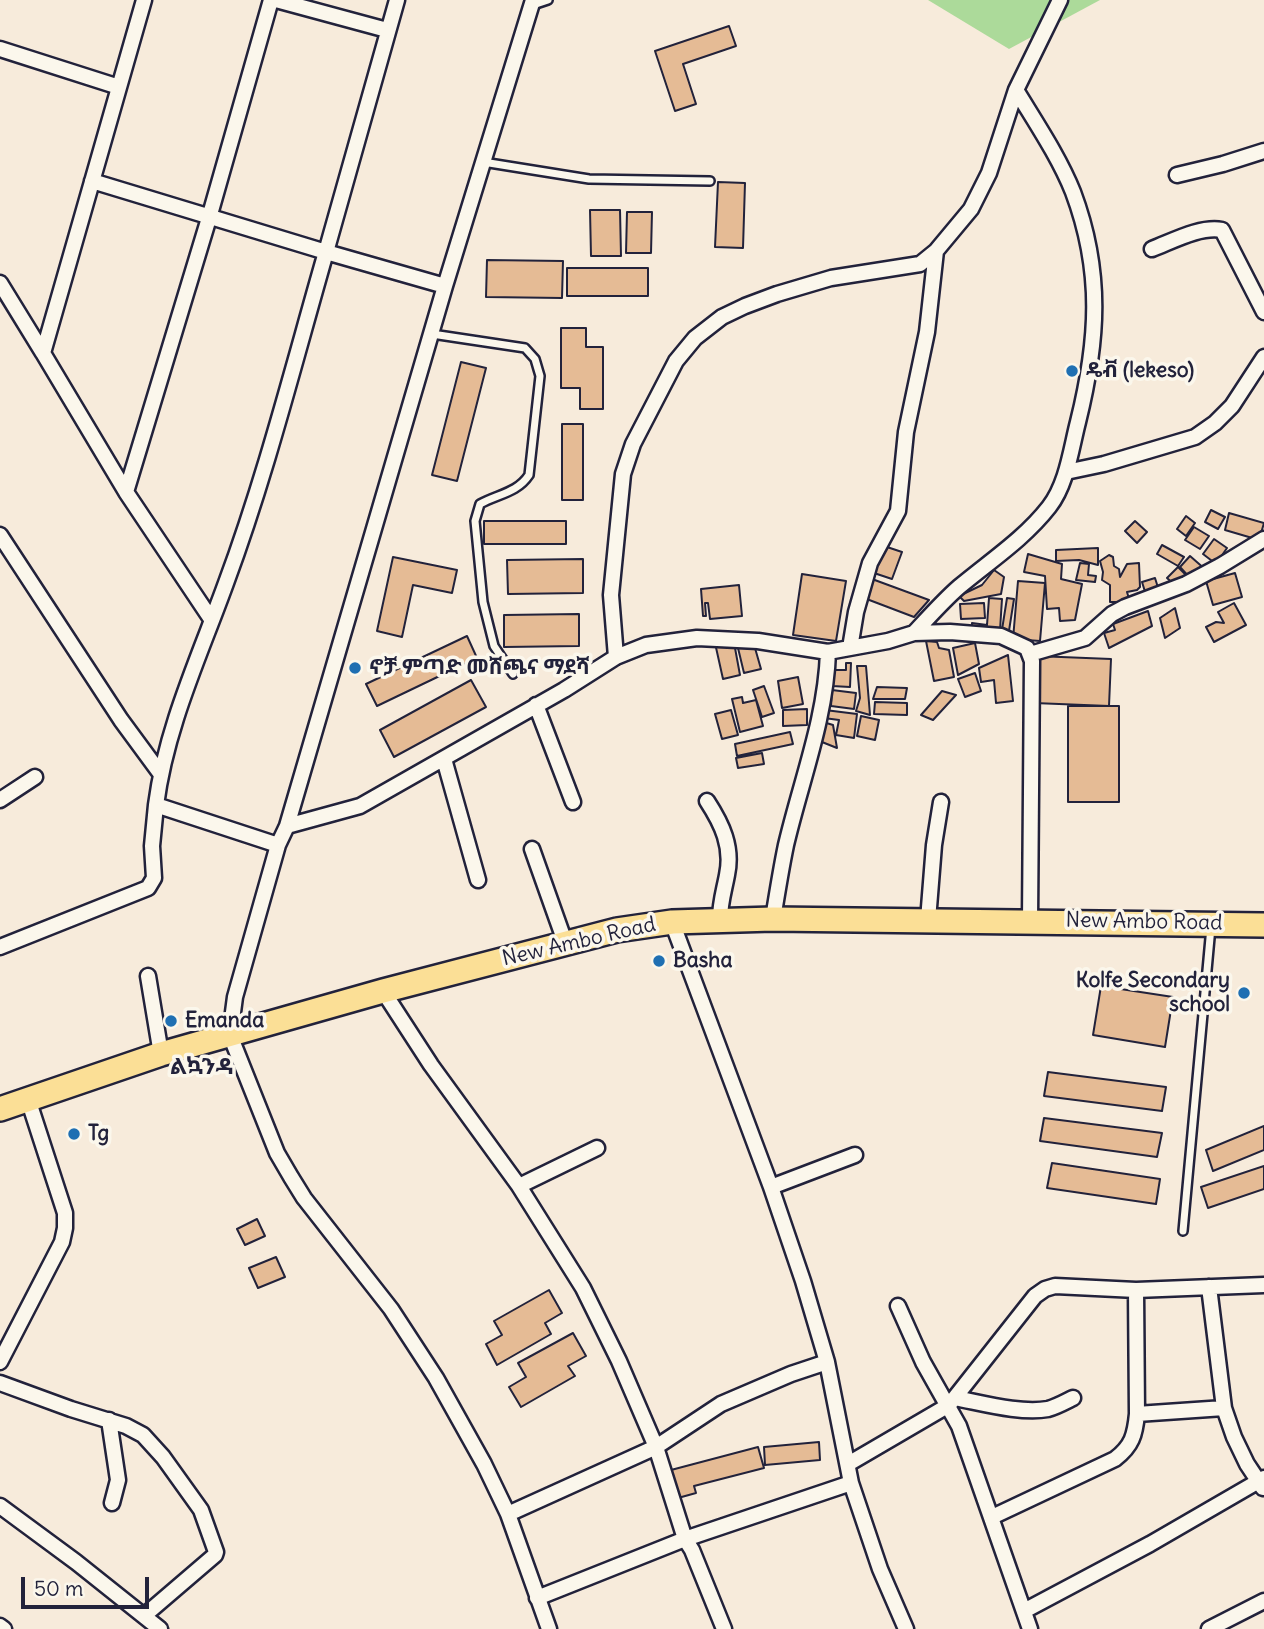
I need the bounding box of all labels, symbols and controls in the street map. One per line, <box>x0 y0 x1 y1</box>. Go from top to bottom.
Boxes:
place label: ዴቭ (lekeso) <box>1086 358 1194 384</box>
marker: ዴቭ (lekeso) <box>1064 363 1080 379</box>
place label: ኖቻ ምጣድ መሸጫና ማደሻ <box>369 655 590 681</box>
marker: ኖቻ ምጣድ መሸጫና ማደሻ <box>347 660 363 676</box>
street label: New Ambo Road <box>1065 908 1223 936</box>
street label: New Ambo Road <box>500 912 658 972</box>
place label: Basha <box>673 948 732 974</box>
marker: Basha <box>651 953 667 969</box>
place label: Kolfe Secondary school <box>1076 968 1230 1018</box>
marker: Kolfe Secondary school <box>1236 985 1252 1001</box>
place label: Emanda <box>185 1008 264 1034</box>
marker: Emanda <box>163 1013 179 1029</box>
district label: ልኳንዳ <box>170 1053 234 1081</box>
place label: Tg <box>88 1121 109 1147</box>
marker: Tg <box>66 1126 82 1142</box>
scale bar <box>24 1562 152 1606</box>
text: 50 m <box>34 1575 83 1602</box>

